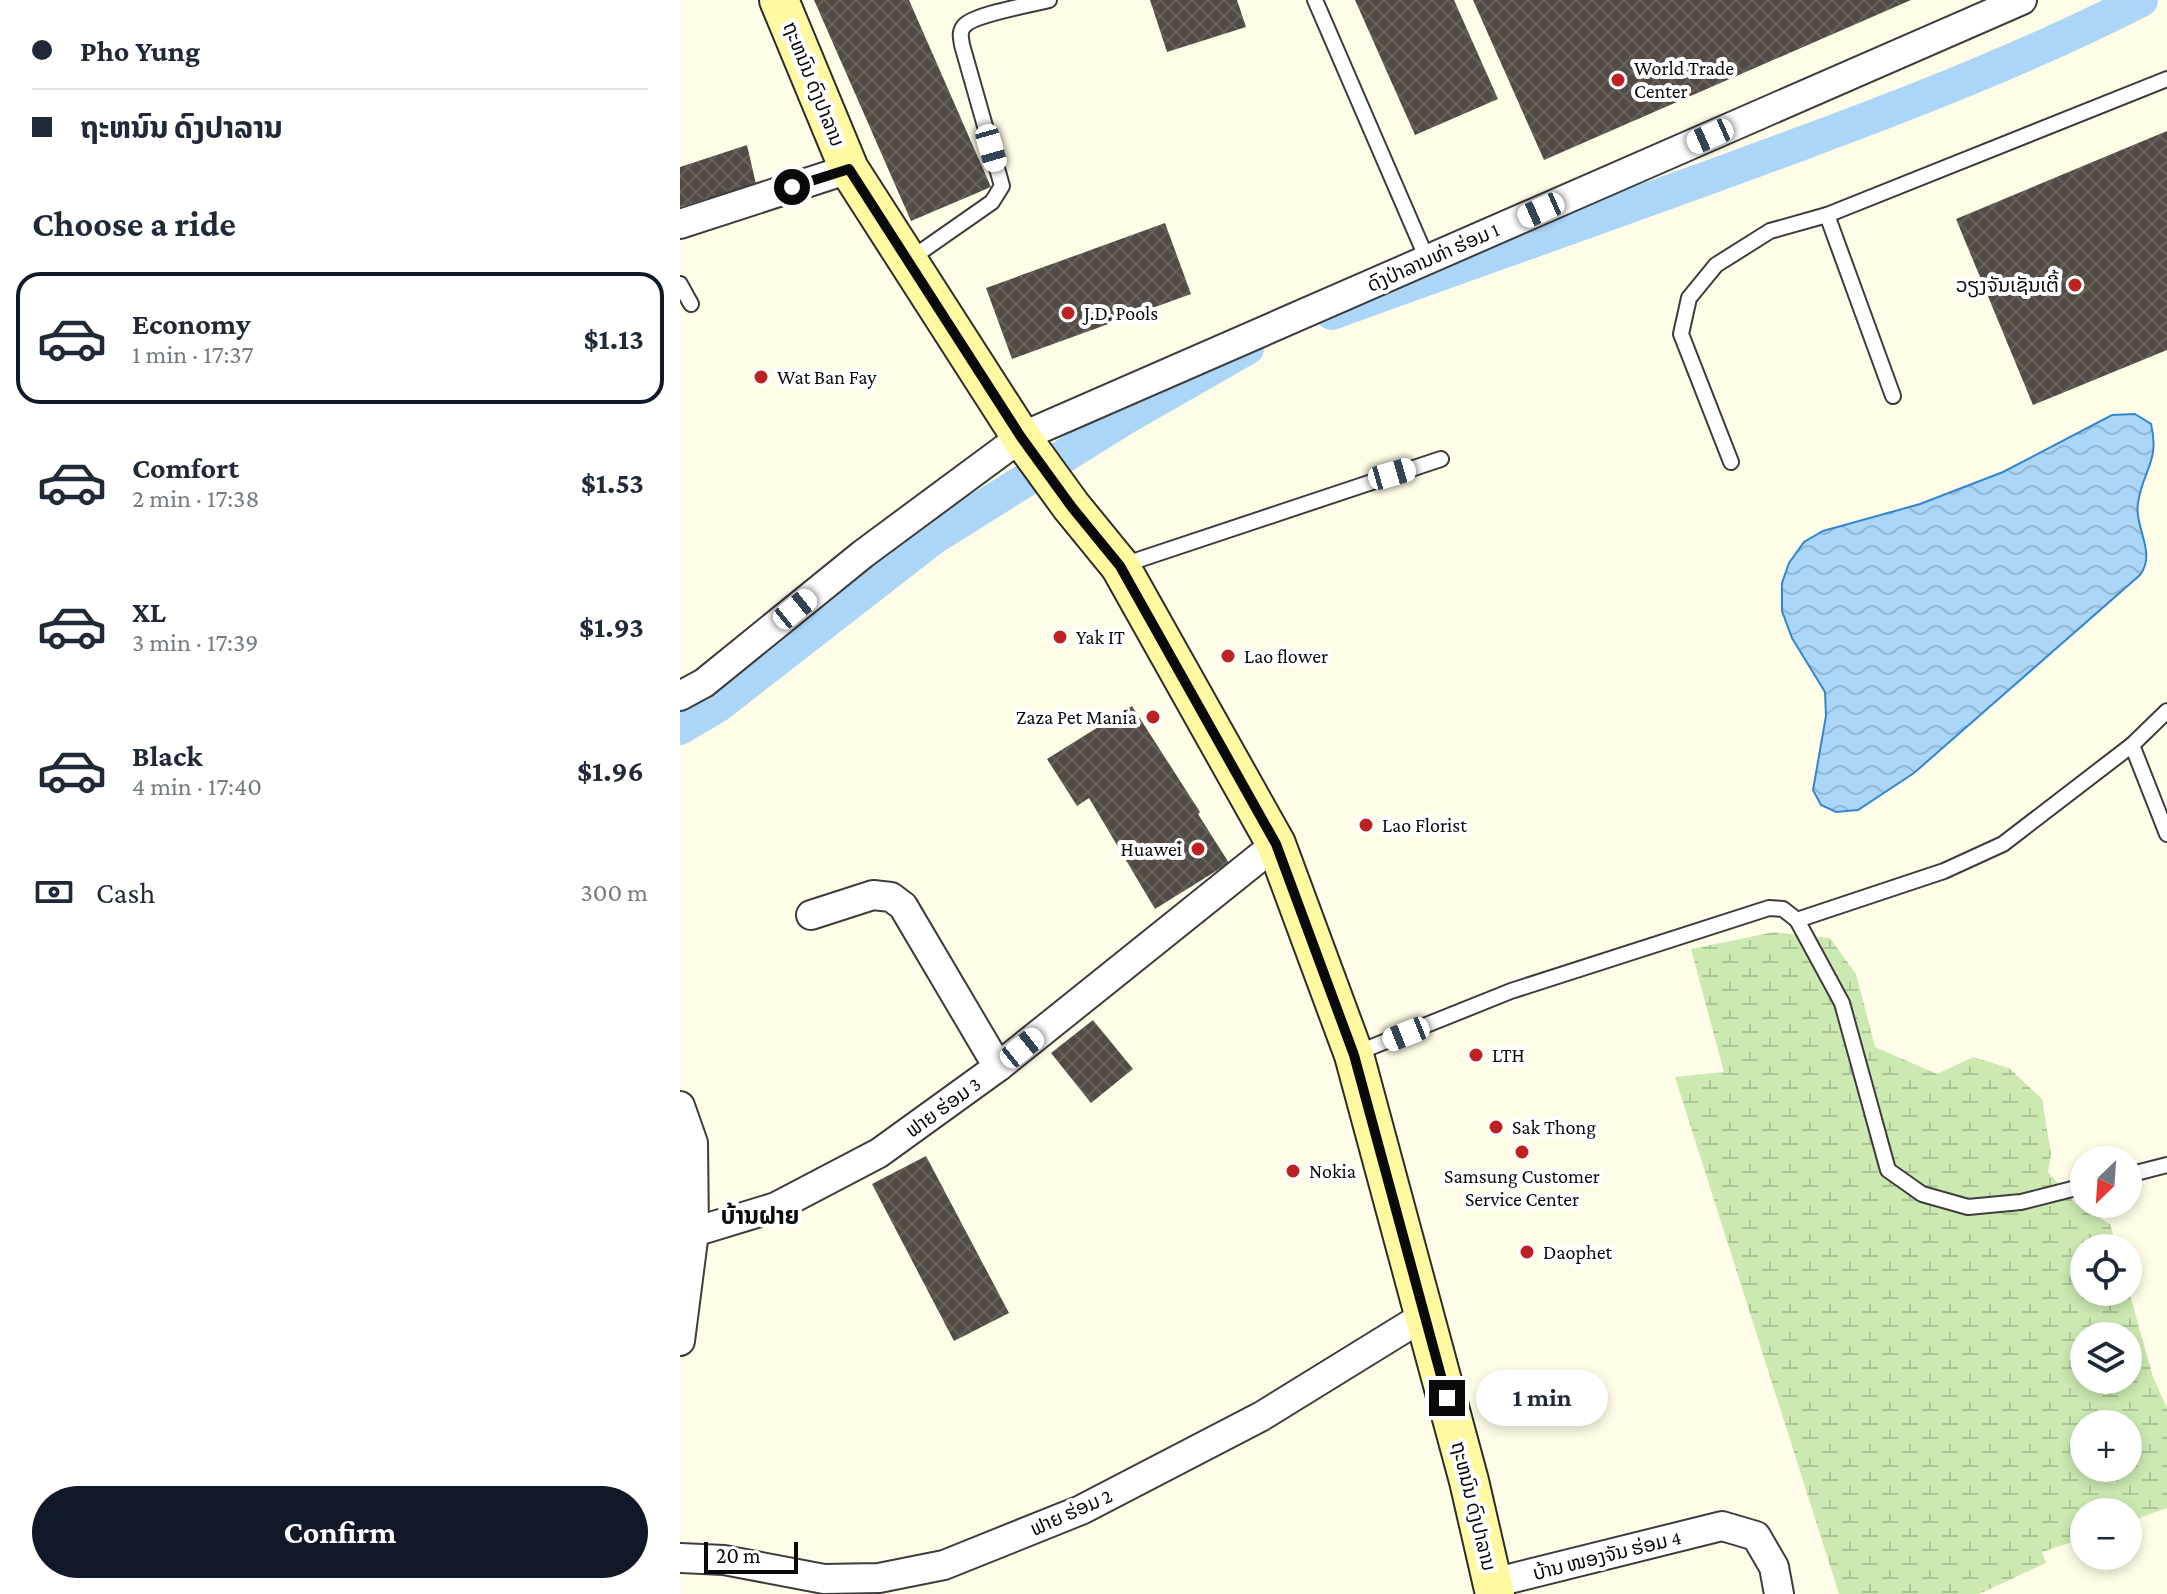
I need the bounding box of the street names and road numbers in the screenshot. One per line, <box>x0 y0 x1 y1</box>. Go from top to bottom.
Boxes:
street label: ຖະຫນົນ ດົງປາລານ <box>779 18 849 150</box>
street label: ດົງປ່າລານທ່າ ຮ່ອມ 1 <box>1364 218 1502 296</box>
street label: ຟາຍ ຮ່ອມ 3 <box>901 1072 985 1142</box>
street label: ຖະຫນົນ ດົງປາລານ <box>1447 1439 1501 1573</box>
street label: ຟາຍ ຮ່ອມ 2 <box>1027 1484 1115 1540</box>
street label: ບ້ານ ໜອງຈັນ ຮ່ອມ 4 <box>1530 1526 1684 1584</box>

